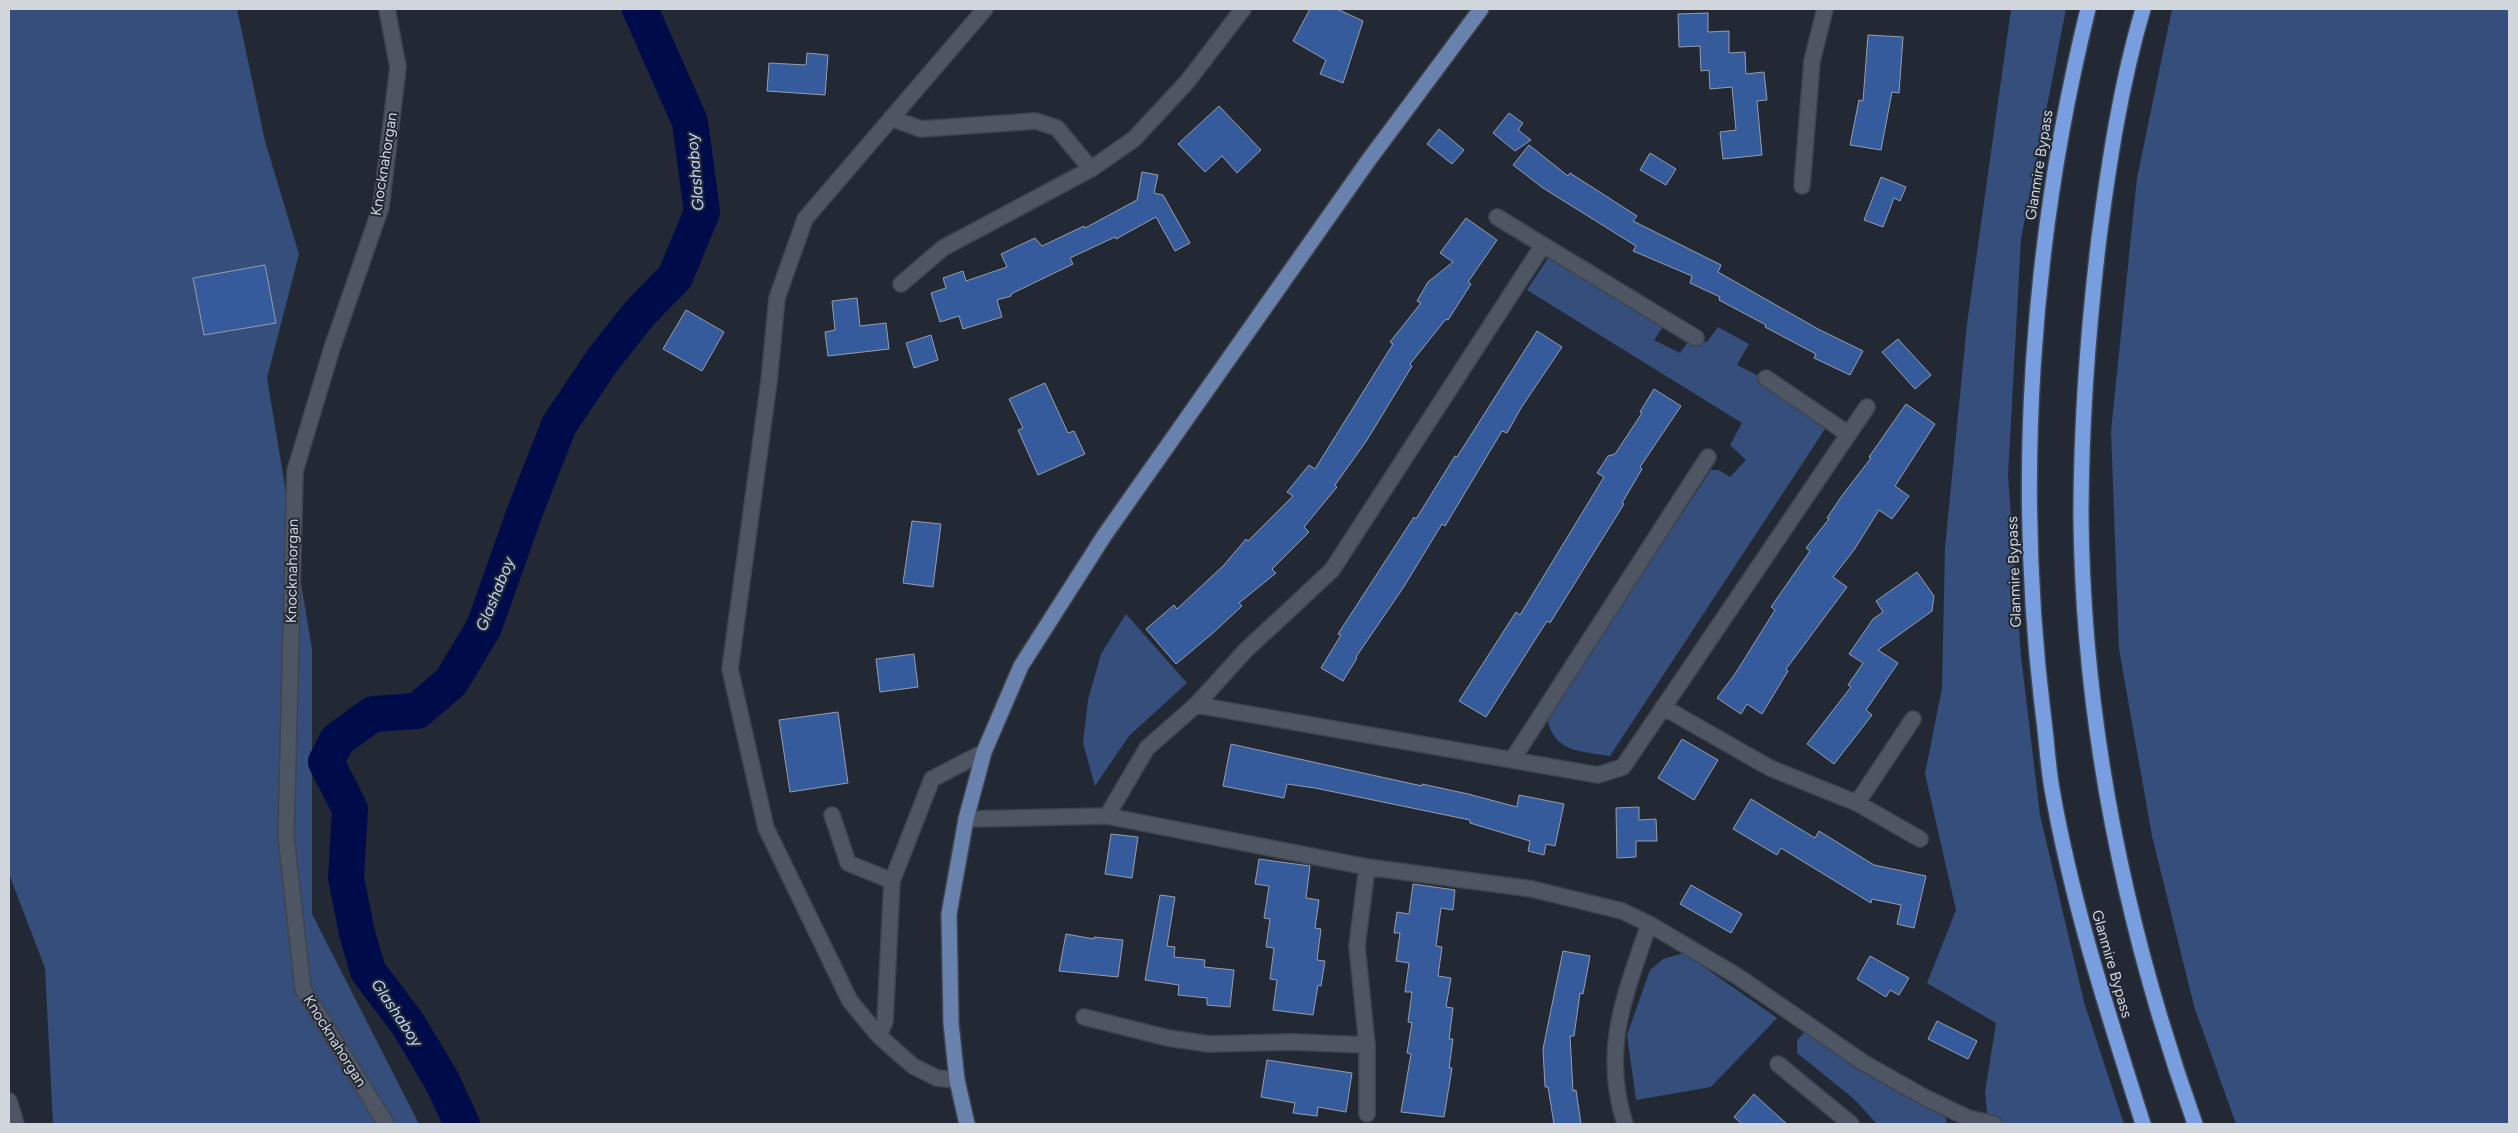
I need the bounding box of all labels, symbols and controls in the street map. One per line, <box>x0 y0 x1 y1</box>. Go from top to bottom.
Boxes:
street label: Glanmire Bypass <box>2021 109 2057 221</box>
street label: Knocknahorgan <box>367 111 401 217</box>
water label: Glashaboy <box>682 132 708 212</box>
street label: Glanmire Bypass <box>2003 516 2025 628</box>
street label: Knocknahorgan <box>282 519 302 623</box>
water label: Glashaboy <box>472 554 519 634</box>
street label: Glanmire Bypass <box>2088 908 2136 1020</box>
water label: Glashaboy <box>367 975 427 1051</box>
street label: Knocknahorgan <box>300 992 370 1090</box>

